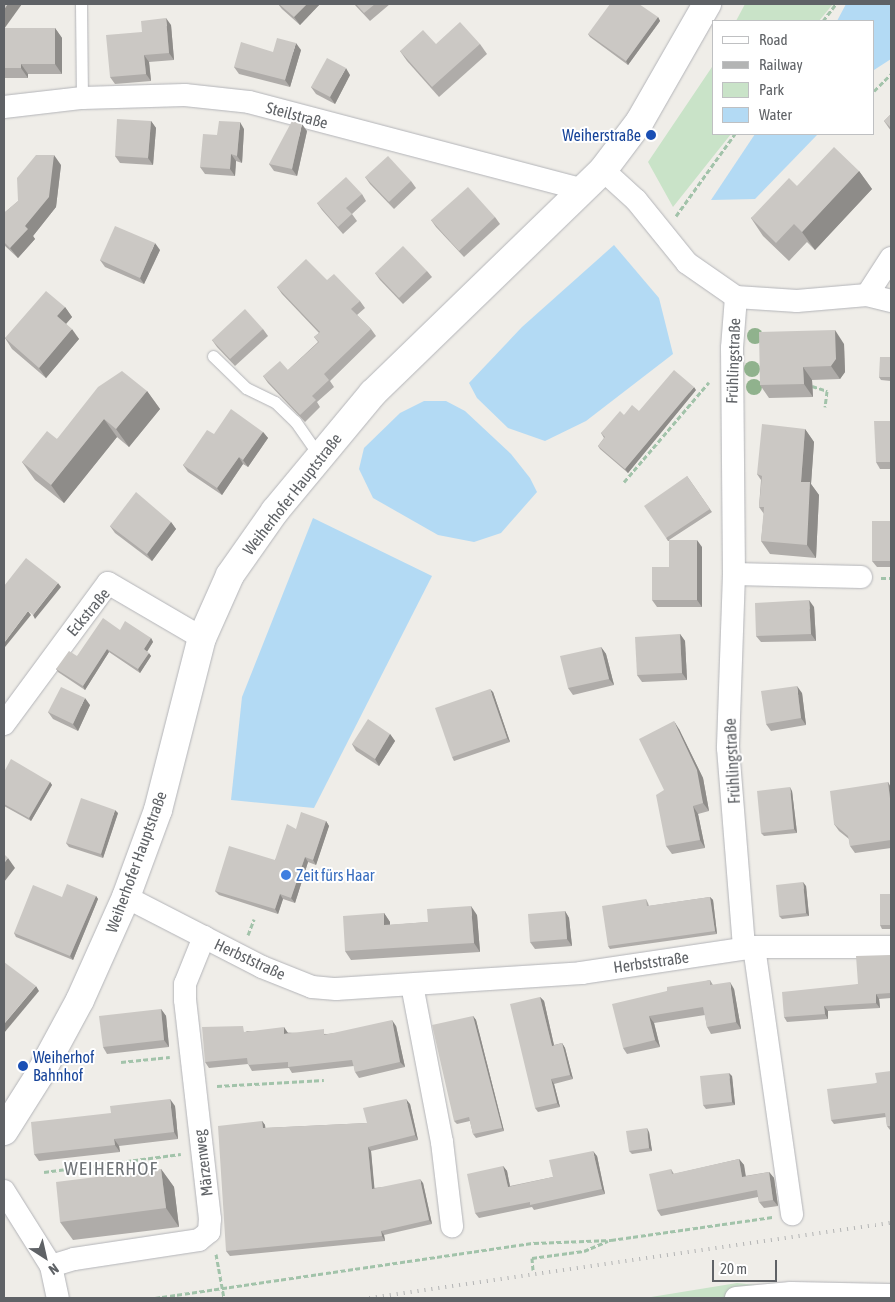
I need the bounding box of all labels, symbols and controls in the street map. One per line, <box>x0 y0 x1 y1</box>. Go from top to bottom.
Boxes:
legend <box>712 20 875 135</box>
text: Road <box>759 31 788 48</box>
text: Railway <box>759 56 803 73</box>
text: Park <box>759 81 784 98</box>
street label: Steilstraße <box>264 98 330 132</box>
text: Water <box>759 106 792 123</box>
place label: Weiherstraße <box>562 125 641 145</box>
marker: Weiherstraße <box>645 129 657 141</box>
street label: Frühlingstraße <box>722 318 744 404</box>
street label: Weiherhofer Hauptstraße <box>239 429 345 559</box>
street label: Eckstraße <box>62 584 114 640</box>
street label: Frühlingstraße <box>720 718 744 804</box>
street label: Weiherhofer Hauptstraße <box>101 789 171 935</box>
place label: Zeit fürs Haar <box>296 865 375 885</box>
marker: Zeit fürs Haar <box>280 869 292 881</box>
street label: Herbststraße <box>212 934 288 984</box>
street label: Herbststraße <box>612 947 690 977</box>
place label: Weiherhof Bahnhof <box>33 1047 95 1085</box>
marker: Weiherhof Bahnhof <box>17 1060 29 1072</box>
street label: Märzenweg <box>189 1129 217 1197</box>
district label: WEIHERHOF <box>63 1158 159 1180</box>
north arrow <box>20 1232 70 1282</box>
scale bar <box>715 1250 780 1282</box>
text: N <box>46 1260 62 1278</box>
text: 20 m <box>720 1260 747 1277</box>

